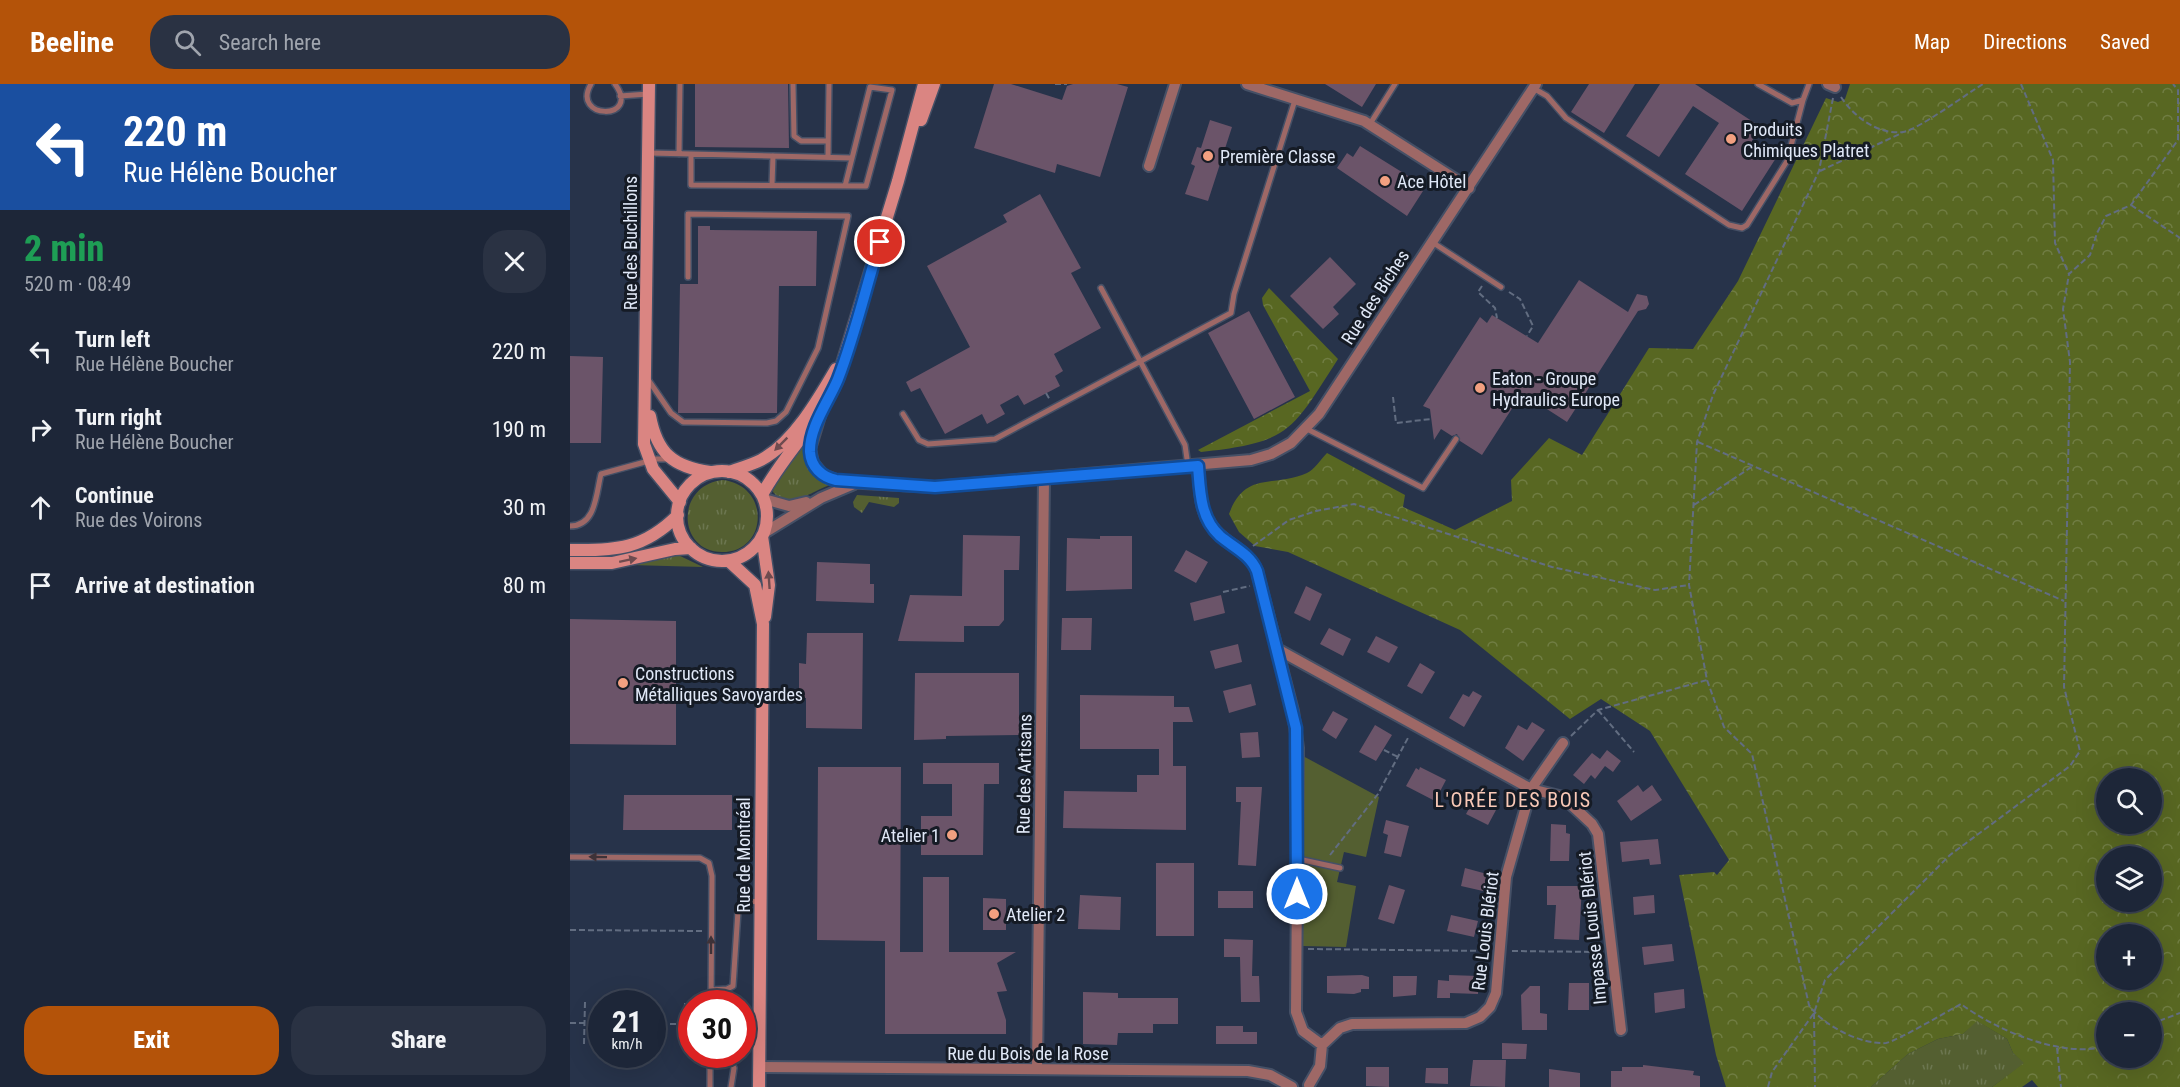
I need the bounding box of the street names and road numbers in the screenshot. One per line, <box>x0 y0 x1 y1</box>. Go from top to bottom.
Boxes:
street label: Rue des Buchillons <box>620 176 641 310</box>
street label: Rue des Biches <box>1337 246 1413 348</box>
street label: Rue des Artisans <box>1012 714 1036 834</box>
street label: Rue de Montréal <box>733 797 754 913</box>
street label: Impasse Louis Blériot <box>1574 850 1610 1006</box>
street label: Rue Louis Blériot <box>1467 870 1503 992</box>
street label: Rue du Bois de la Rose <box>947 1043 1109 1064</box>

